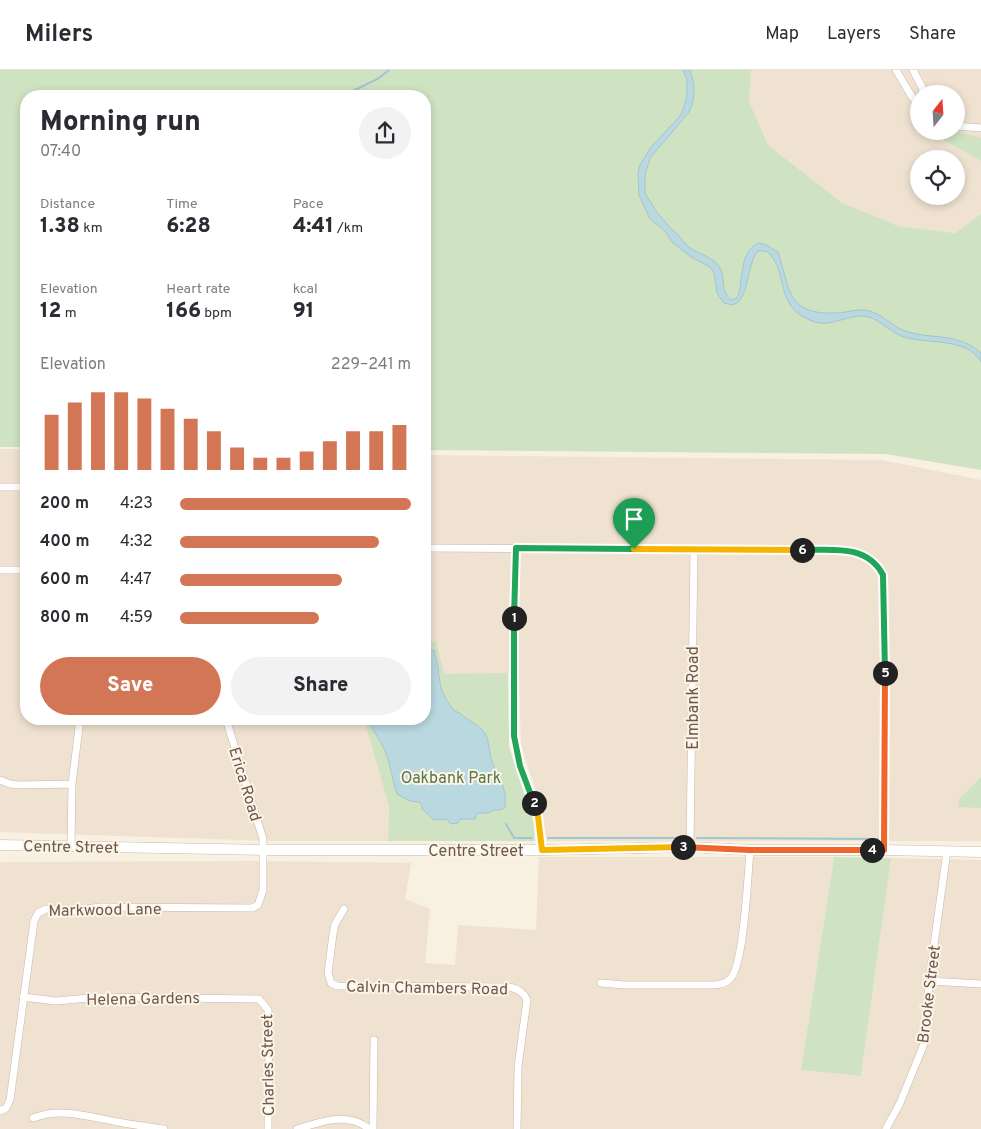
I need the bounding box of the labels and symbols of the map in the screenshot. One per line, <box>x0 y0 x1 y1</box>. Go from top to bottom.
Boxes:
north arrow <box>910 85 965 140</box>
pin <box>613 498 655 549</box>
pin: 6 <box>790 538 814 562</box>
pin: 1 <box>502 606 526 630</box>
street label: Elmbank Road <box>684 646 704 750</box>
pin: 5 <box>872 660 898 686</box>
street label: Erica Road <box>223 745 265 824</box>
park label: Oakbank Park <box>401 769 501 789</box>
pin: 2 <box>522 790 546 816</box>
pin: 3 <box>670 834 696 860</box>
street label: Centre Street <box>23 837 119 859</box>
pin: 4 <box>860 838 884 862</box>
street label: Centre Street <box>428 842 524 862</box>
street label: Markwood Lane <box>48 900 162 922</box>
street label: Brooke Street <box>914 944 946 1045</box>
street label: Calvin Chambers Road <box>346 978 508 1000</box>
street label: Helena Gardens <box>86 989 200 1011</box>
street label: Charles Street <box>258 1014 280 1116</box>

